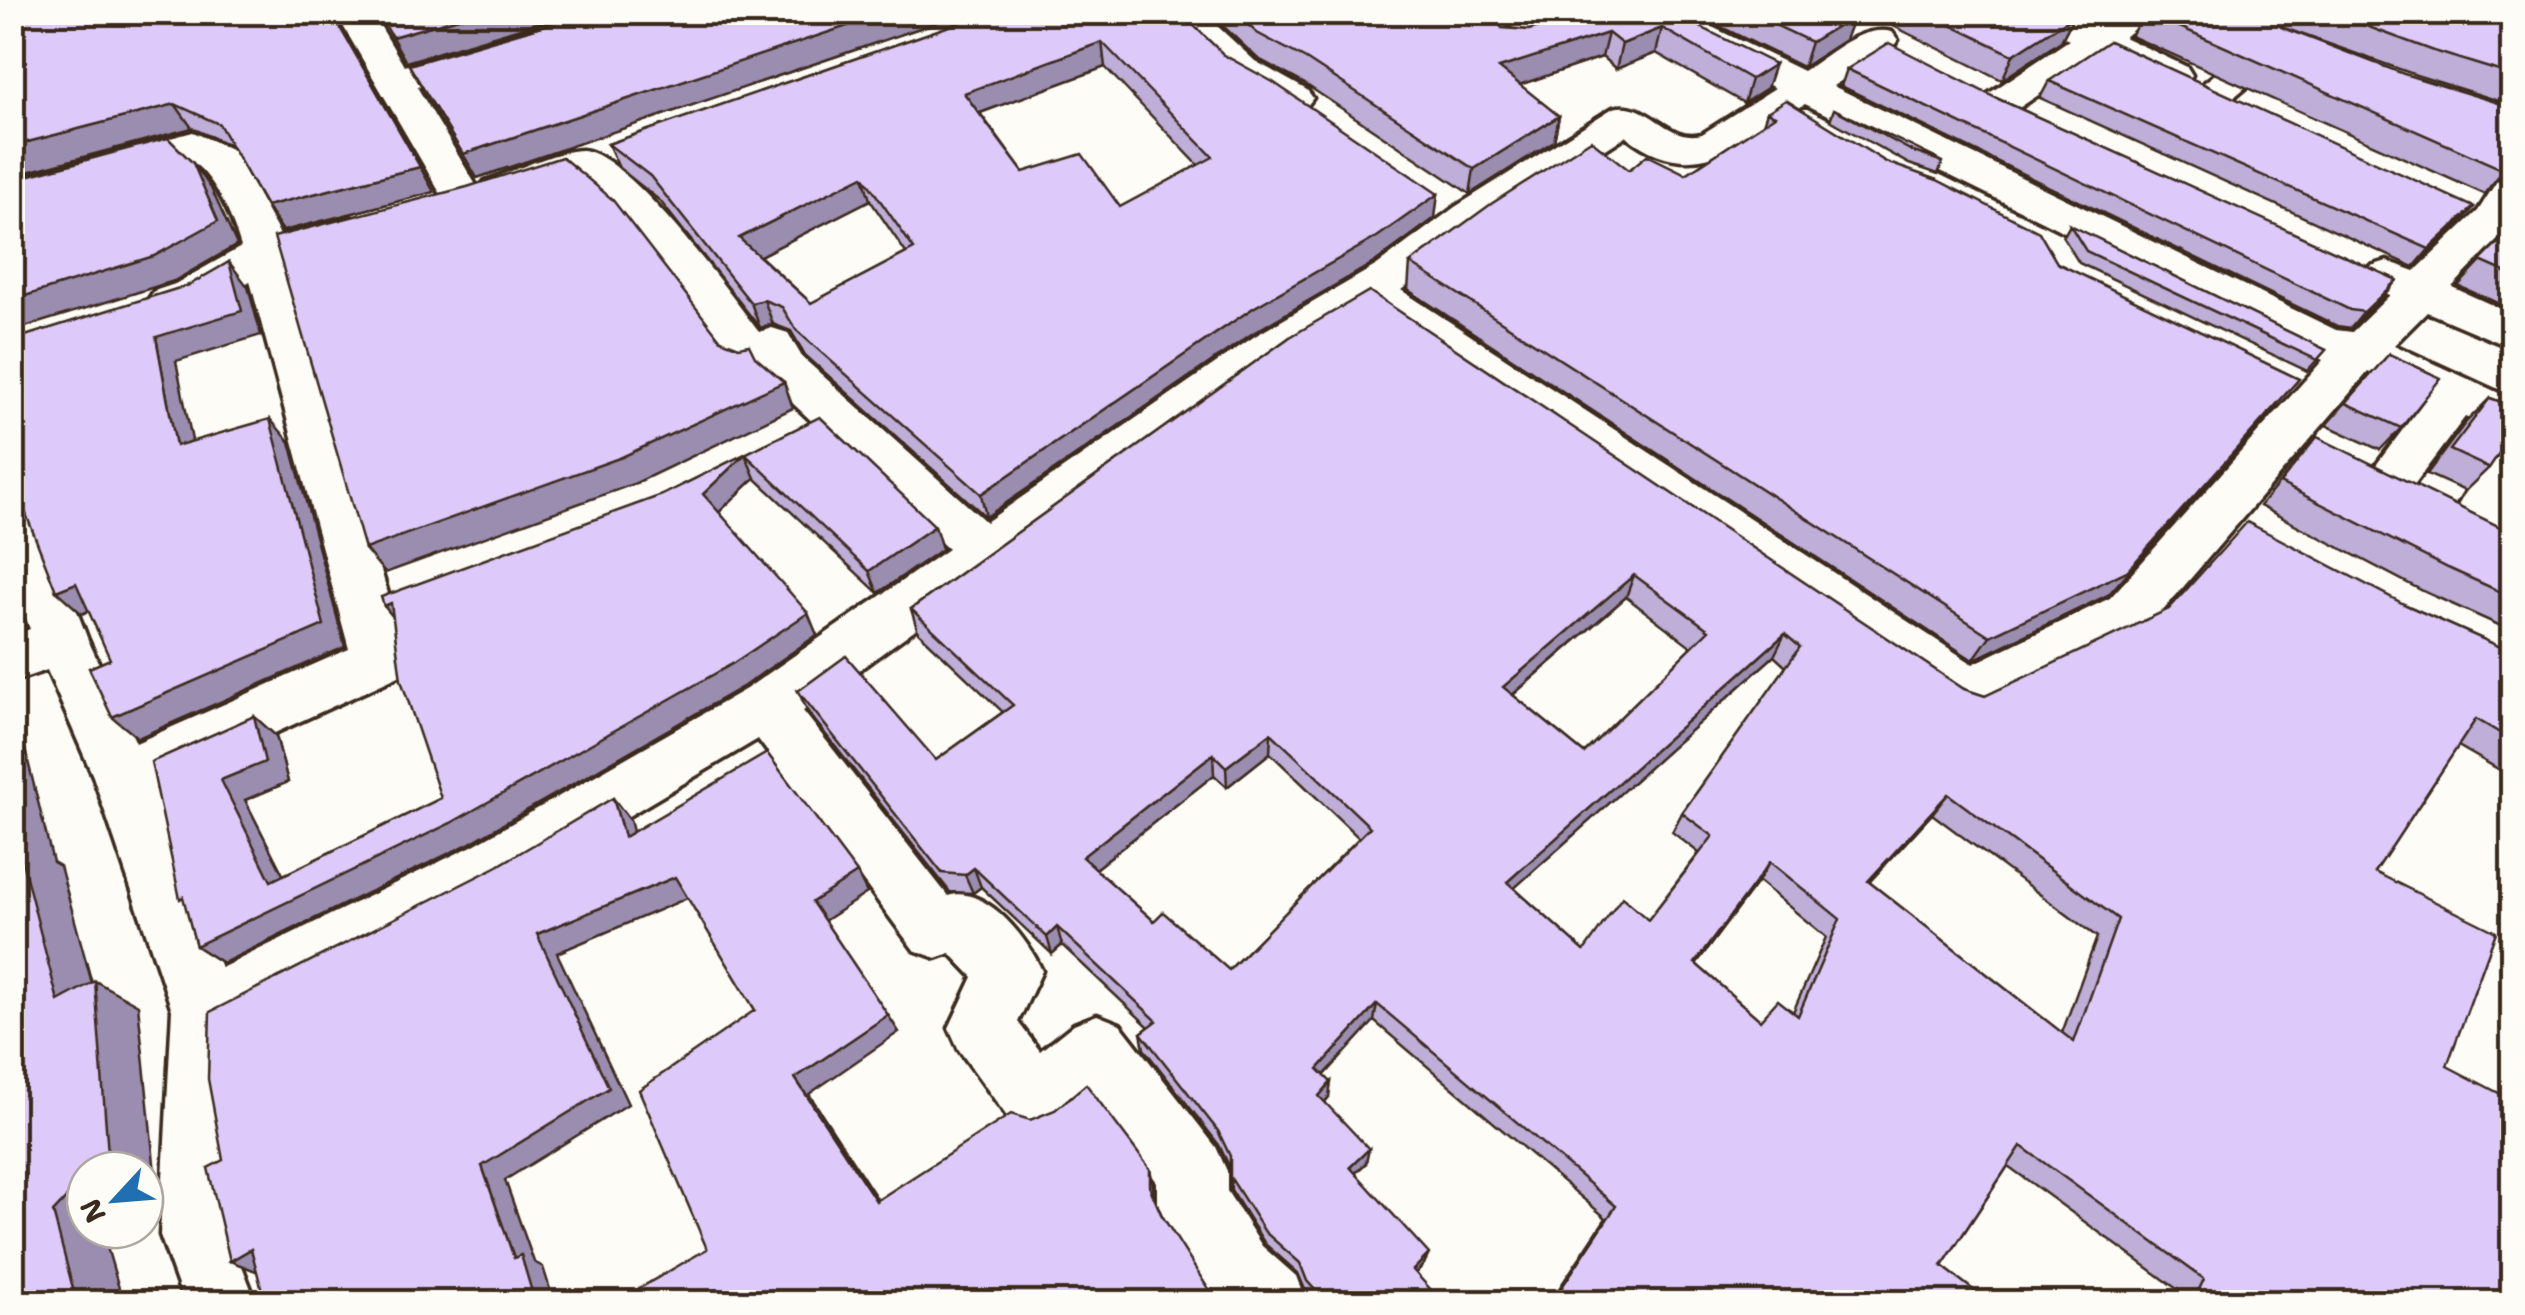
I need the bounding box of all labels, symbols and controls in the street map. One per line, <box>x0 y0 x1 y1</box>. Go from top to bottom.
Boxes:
north arrow <box>65 1150 165 1250</box>
text: N <box>71 1193 114 1229</box>

